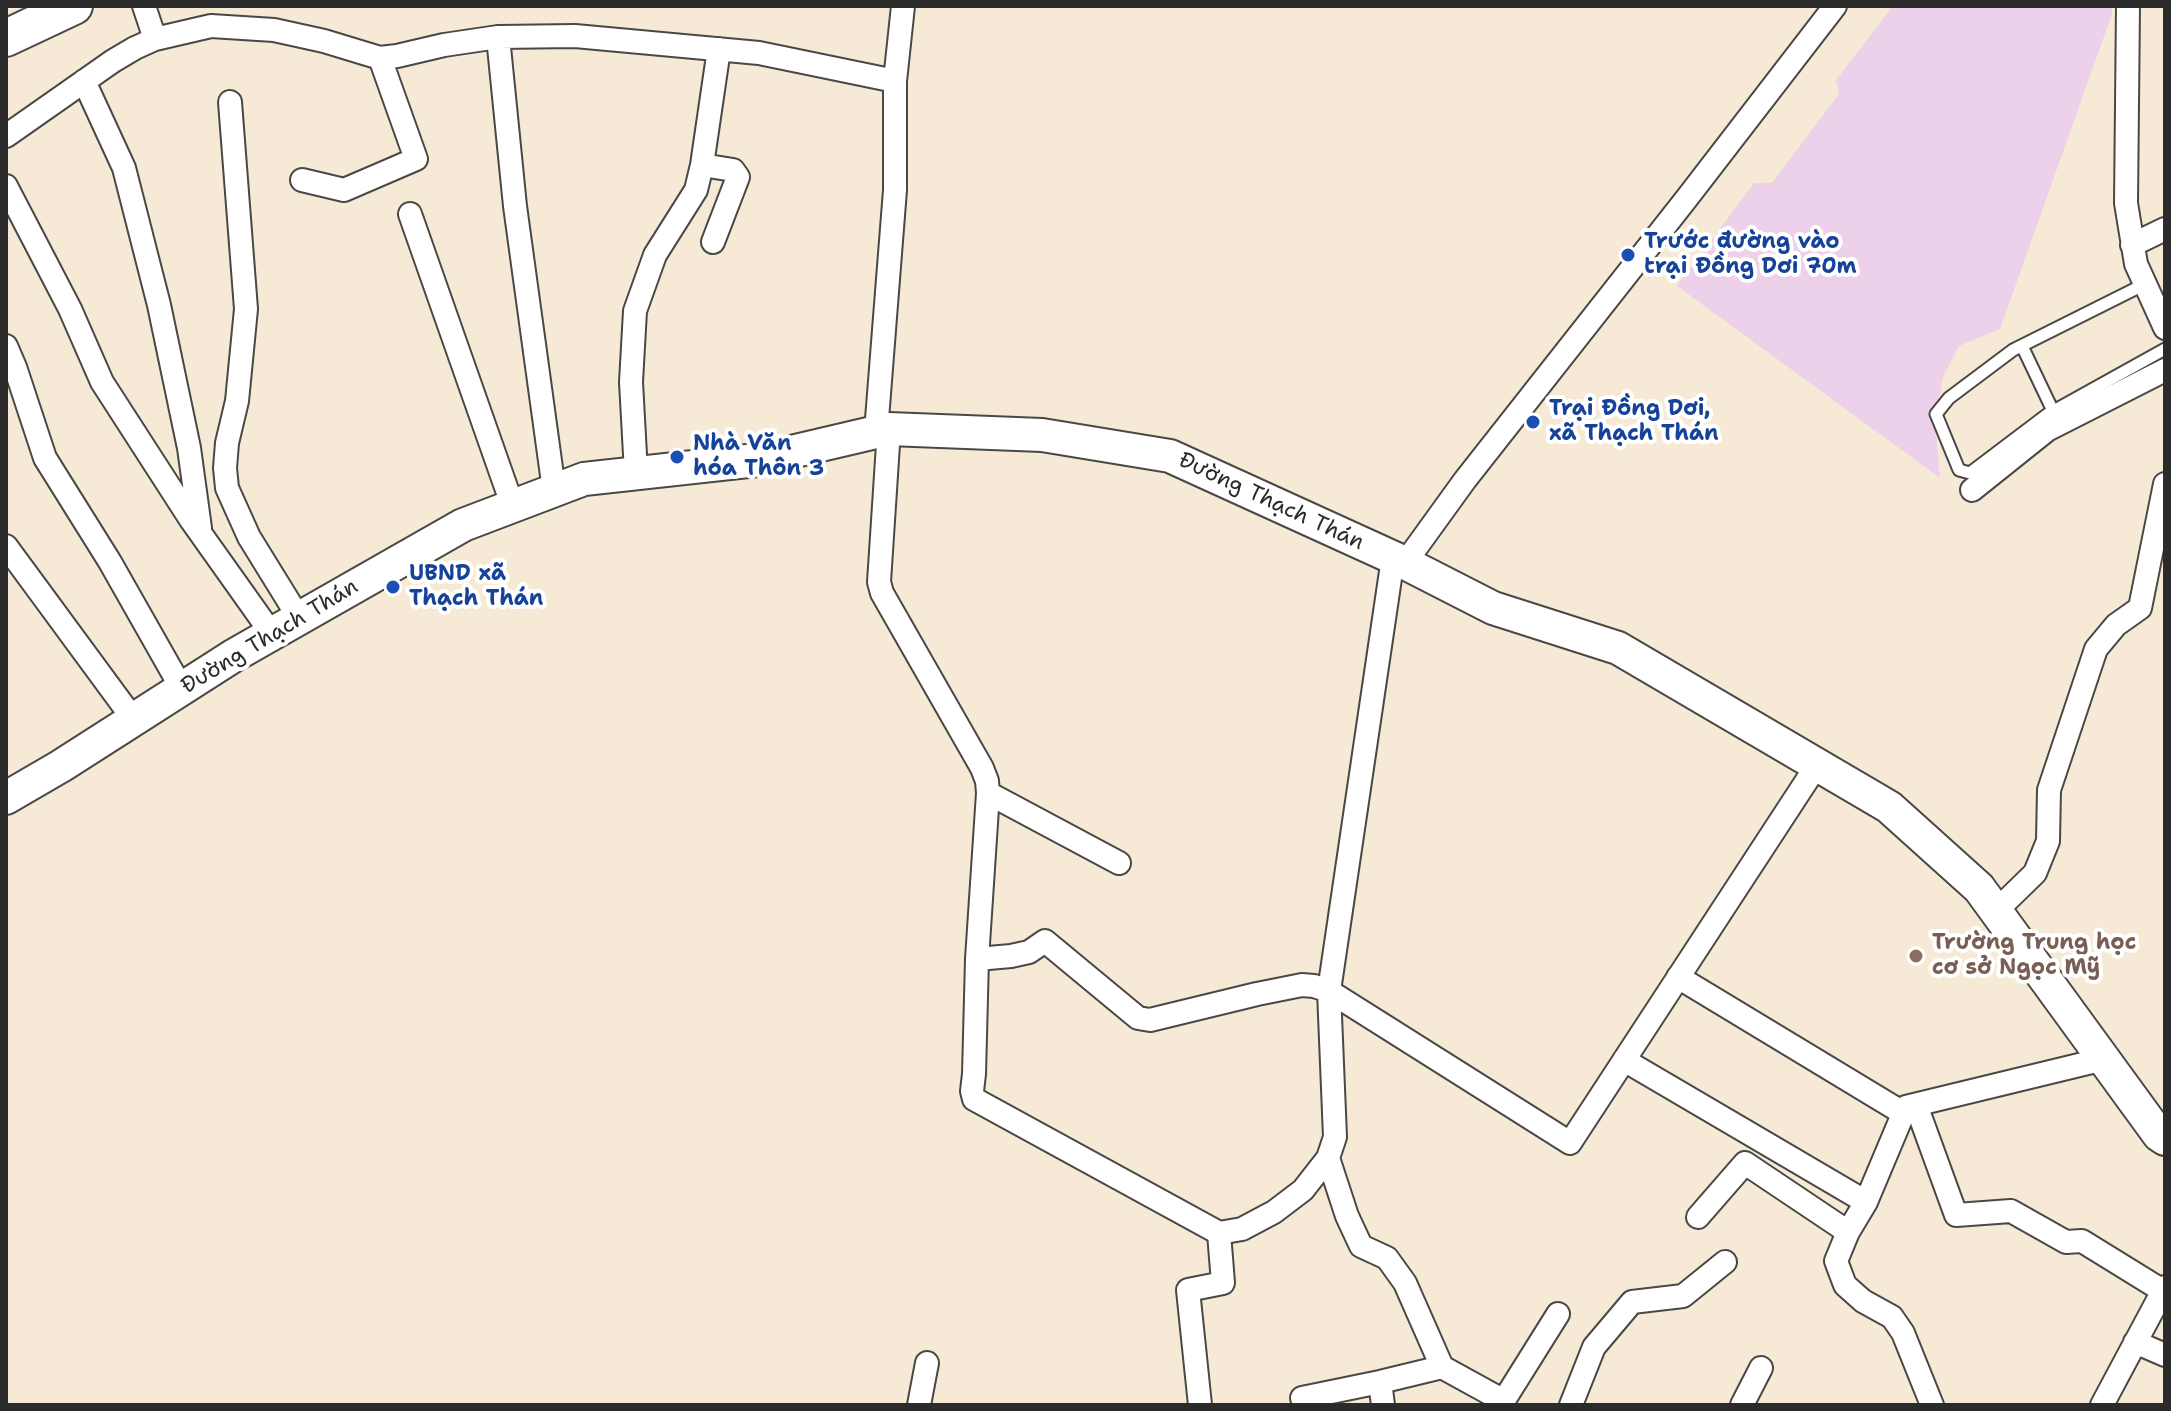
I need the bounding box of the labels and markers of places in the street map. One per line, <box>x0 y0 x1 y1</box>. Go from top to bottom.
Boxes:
place label: Trước đường vào trại Đồng Dơi 70m <box>1644 229 1857 280</box>
marker: Trước đường vào trại Đồng Dơi 70m <box>1619 246 1637 264</box>
place label: Trại Đồng Dơi, xã Thạch Thán <box>1549 396 1719 448</box>
marker: Trại Đồng Dơi, xã Thạch Thán <box>1524 413 1542 431</box>
place label: Nhà Văn hóa Thôn 3 <box>693 431 824 482</box>
marker: Nhà Văn hóa Thôn 3 <box>668 448 686 466</box>
place label: UBND xã Thạch Thán <box>409 561 543 612</box>
marker: UBND xã Thạch Thán <box>384 578 402 596</box>
place label: Trường Trung học cơ sở Ngọc Mỹ <box>1932 930 2136 982</box>
marker: Trường Trung học cơ sở Ngọc Mỹ <box>1907 947 1925 965</box>

